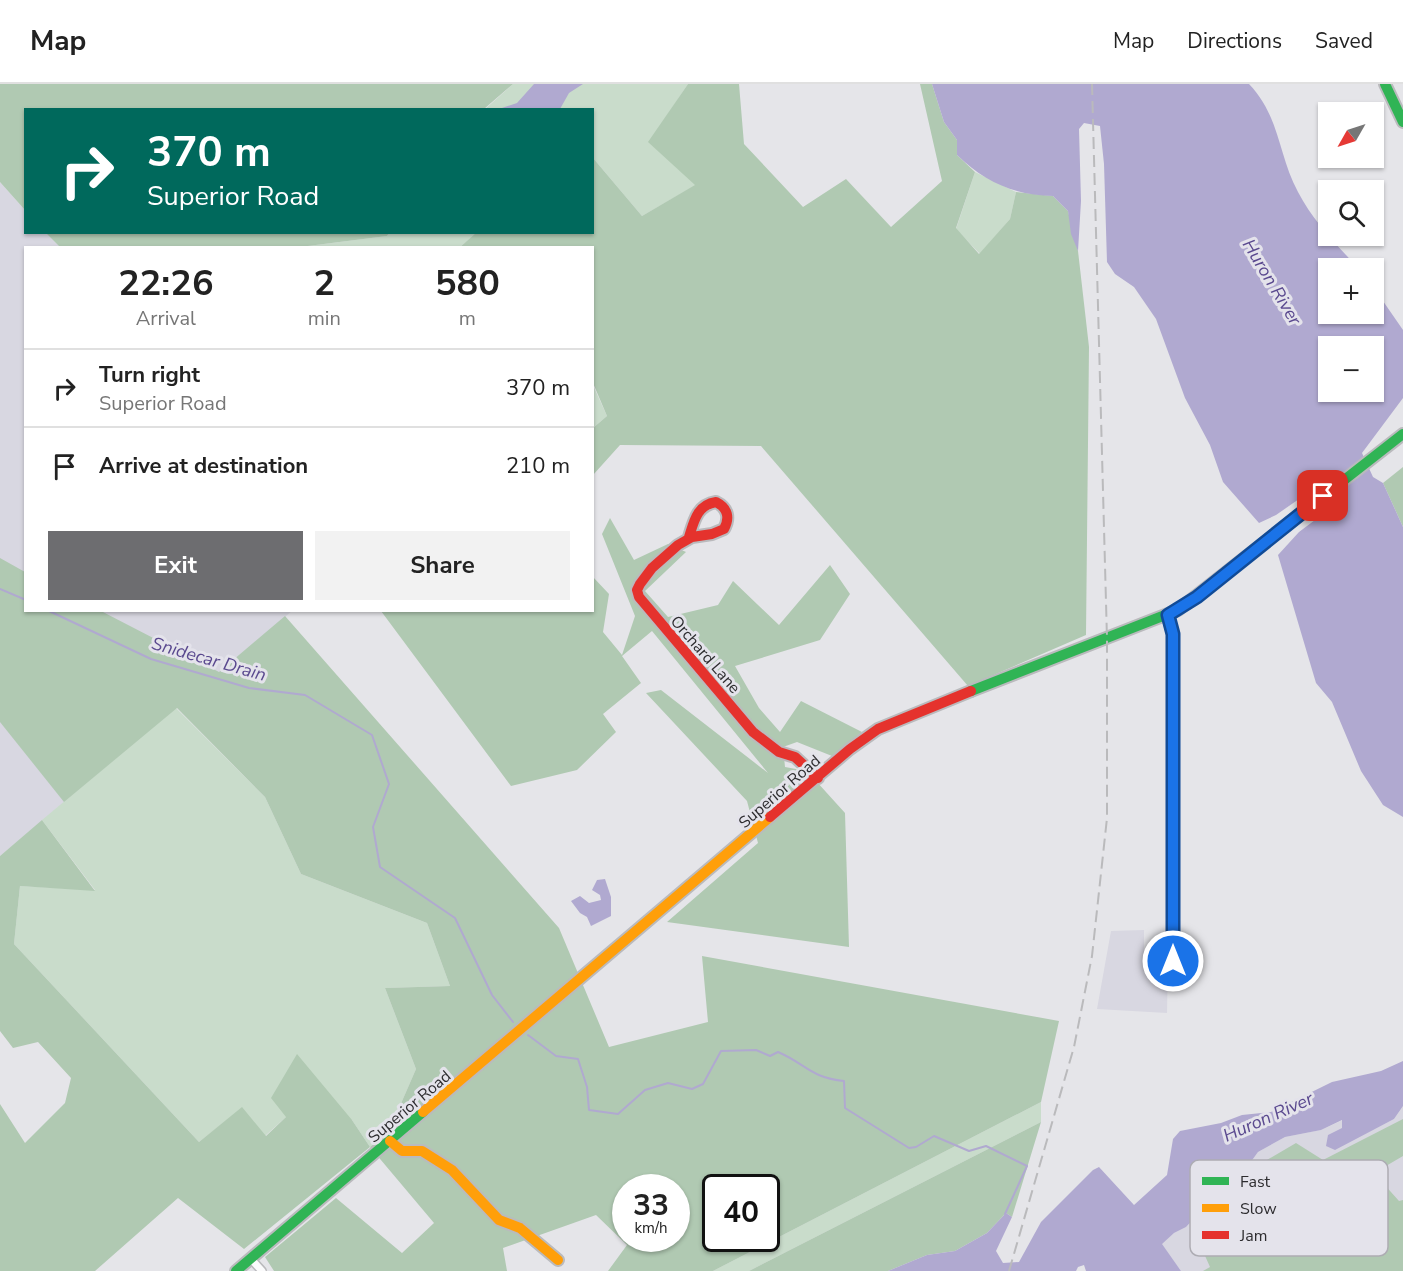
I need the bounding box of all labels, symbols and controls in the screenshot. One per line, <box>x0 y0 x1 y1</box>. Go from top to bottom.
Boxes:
text: Map <box>30 22 86 60</box>
text: Map <box>1113 27 1154 55</box>
text: Directions <box>1187 27 1282 55</box>
text: Saved <box>1315 27 1373 55</box>
north arrow <box>1318 102 1384 168</box>
map controls <box>1318 102 1384 402</box>
text: 370 m <box>147 124 271 181</box>
icon: right <box>48 132 126 210</box>
text: Superior Road <box>147 178 319 215</box>
button: search <box>1318 180 1384 246</box>
water label: Huron River <box>1237 235 1307 330</box>
button: + <box>1318 258 1384 324</box>
text: 22:26 <box>118 259 214 308</box>
text: 2 <box>313 259 335 308</box>
text: 580 <box>435 259 500 308</box>
text: Arrival <box>136 305 196 332</box>
text: min <box>308 305 341 332</box>
text: m <box>459 305 476 332</box>
button: − <box>1318 336 1384 402</box>
text: Turn right <box>99 360 200 390</box>
icon: right <box>48 372 81 405</box>
text: 370 m <box>506 373 570 403</box>
text: Superior Road <box>99 390 227 417</box>
icon: arrive <box>48 450 81 483</box>
text: Arrive at destination <box>99 451 308 481</box>
text: 210 m <box>506 451 570 481</box>
pin <box>1297 470 1348 521</box>
icon: arrive <box>1306 479 1339 512</box>
button: Exit <box>48 531 303 600</box>
button: Share <box>315 531 570 600</box>
street label: Orchard Lane <box>665 611 745 698</box>
water label: Snidecar Drain <box>149 631 269 687</box>
street label: Superior Road <box>734 750 825 834</box>
position arrow <box>1141 929 1205 993</box>
street label: Superior Road <box>363 1066 456 1148</box>
water label: Huron River <box>1219 1086 1317 1148</box>
legend <box>1190 1160 1388 1256</box>
text: Fast <box>1240 1171 1271 1193</box>
speed limit sign: 40 <box>702 1174 780 1252</box>
text: 33 <box>633 1185 669 1226</box>
text: Slow <box>1240 1198 1277 1220</box>
text: km/h <box>634 1218 668 1238</box>
text: Jam <box>1239 1225 1267 1247</box>

